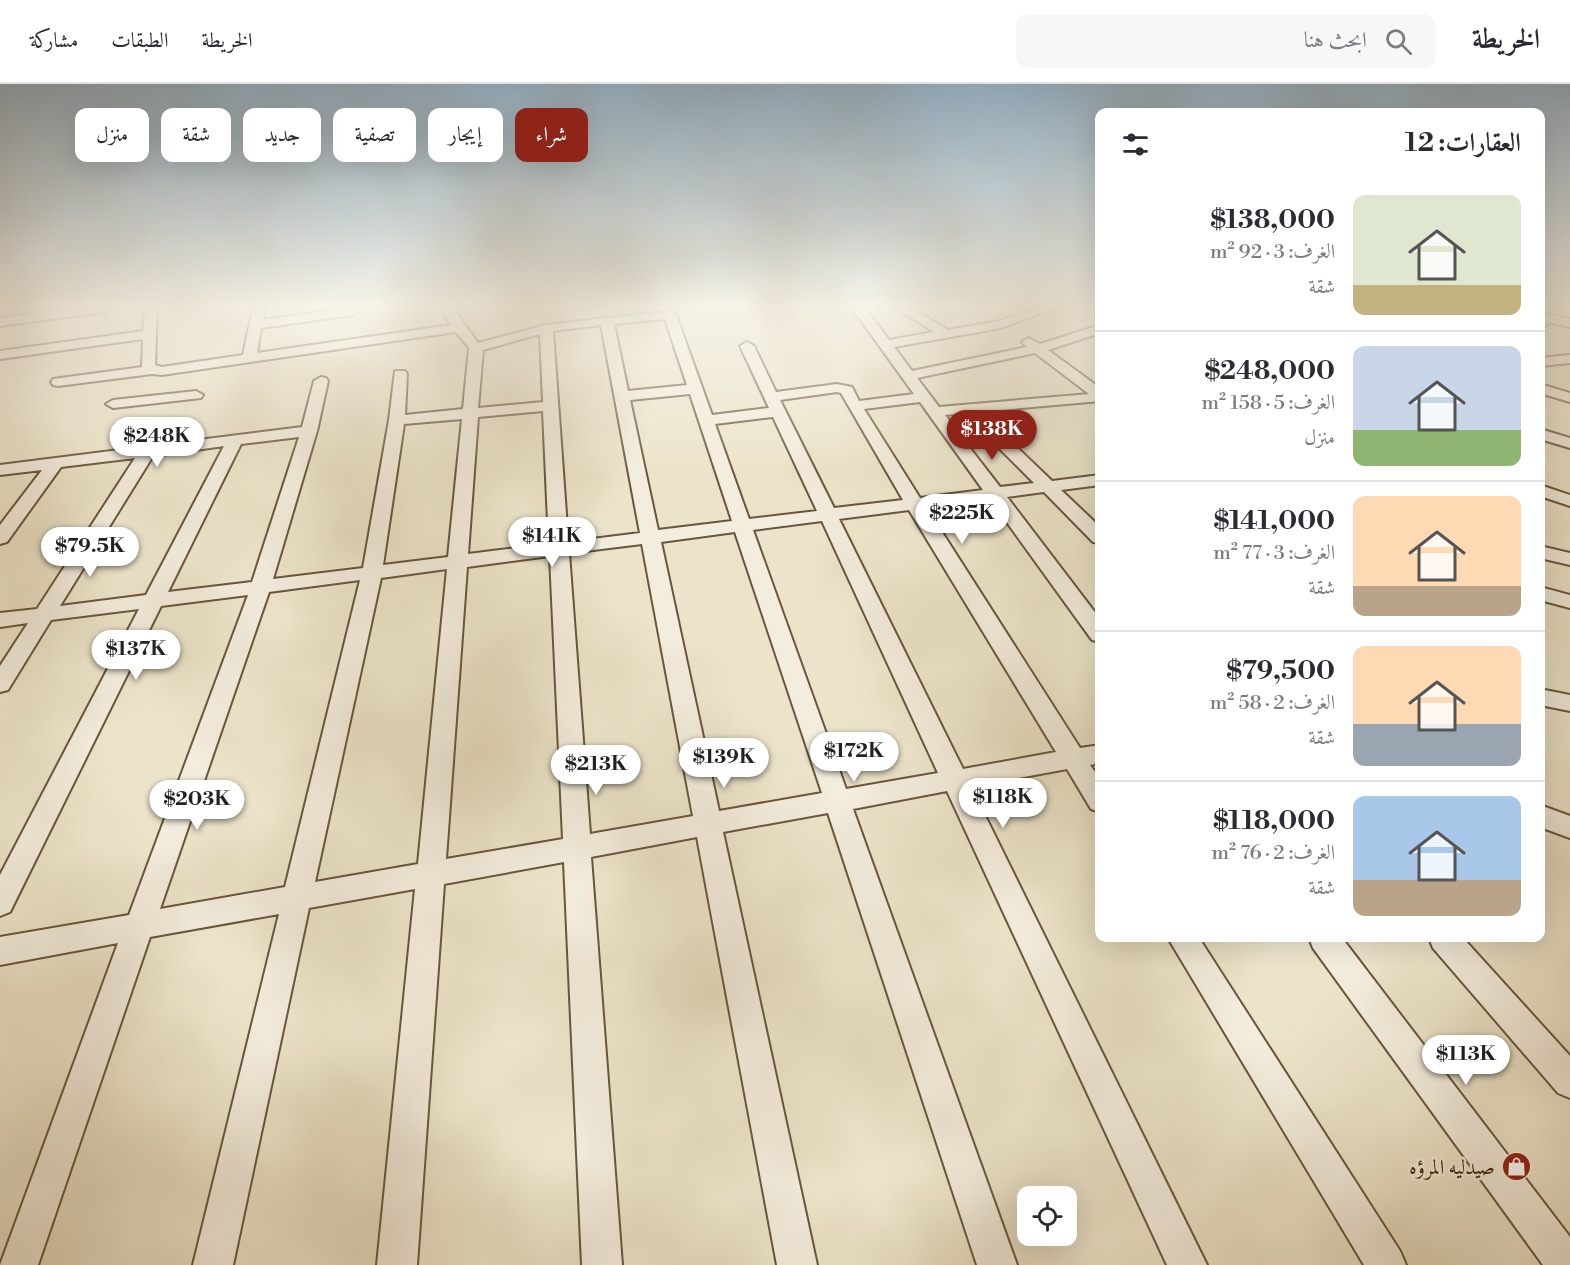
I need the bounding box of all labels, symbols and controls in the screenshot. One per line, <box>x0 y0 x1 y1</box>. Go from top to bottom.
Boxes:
search box <box>1016 14 1436 68</box>
text: الخريطة <box>1472 22 1540 57</box>
icon: search <box>1382 25 1415 58</box>
text: ابحث هنا <box>1304 27 1367 54</box>
text: مشاركة <box>30 28 78 54</box>
text: الطبقات <box>111 28 168 54</box>
text: الخريطة <box>201 28 253 54</box>
chip: منزل <box>75 108 149 162</box>
chip: شقة <box>161 108 231 162</box>
chip: جديد <box>243 108 321 162</box>
chip: تصفية <box>333 108 416 162</box>
chip: إيجار <box>428 108 503 162</box>
chip: شراء <box>515 108 588 162</box>
text: العقارات: 12 <box>1405 127 1521 159</box>
icon: filters <box>1119 128 1152 161</box>
text: $138,000 <box>1210 204 1335 236</box>
icon: home <box>1401 219 1473 291</box>
text: الغرف: 3 · 92 m² <box>1210 240 1335 265</box>
text: شقة <box>1309 275 1335 300</box>
text: $248,000 <box>1204 355 1335 387</box>
icon: home <box>1401 370 1473 442</box>
text: الغرف: 5 · 158 m² <box>1202 391 1335 416</box>
pin: $138K <box>950 410 1034 461</box>
pin: $248K <box>115 417 199 468</box>
text: $138K <box>961 417 1023 442</box>
text: $248K <box>124 424 190 449</box>
text: منزل <box>1304 426 1335 451</box>
pin: $225K <box>920 494 1004 545</box>
text: $225K <box>929 501 995 526</box>
text: $141,000 <box>1214 505 1335 537</box>
pin: $141K <box>510 517 594 568</box>
icon: home <box>1401 520 1473 592</box>
text: $141K <box>522 524 582 549</box>
pin: $79.5K <box>41 527 139 578</box>
text: $79.5K <box>55 534 125 559</box>
text: الغرف: 3 · 77 m² <box>1213 541 1335 566</box>
text: شقة <box>1309 576 1335 601</box>
pin: $137K <box>94 630 178 681</box>
text: $137K <box>105 637 167 662</box>
text: $79,500 <box>1226 655 1335 687</box>
icon: home <box>1401 670 1473 742</box>
text: الغرف: 2 · 58 m² <box>1210 691 1335 716</box>
text: شقة <box>1309 726 1335 751</box>
pin: $172K <box>812 732 896 783</box>
pin: $139K <box>682 738 766 789</box>
text: $172K <box>824 739 884 764</box>
pin: $213K <box>554 745 638 796</box>
text: $139K <box>693 745 755 770</box>
text: $213K <box>565 752 627 777</box>
pin: $118K <box>961 778 1045 829</box>
pin: $203K <box>155 780 239 831</box>
text: $118K <box>973 785 1033 810</box>
text: $203K <box>163 787 231 812</box>
text: $118,000 <box>1213 805 1335 837</box>
icon: home <box>1401 820 1473 892</box>
text: الغرف: 2 · 76 m² <box>1211 841 1335 866</box>
text: شقة <box>1309 876 1335 901</box>
pin: $113K <box>1424 1035 1508 1086</box>
text: $113K <box>1436 1042 1496 1067</box>
shop icon: صيدليه المرؤه <box>1500 1151 1532 1183</box>
place label: صيدليه المرؤه <box>1409 1155 1495 1181</box>
map controls <box>1017 1186 1077 1246</box>
button: locate <box>1017 1186 1077 1246</box>

